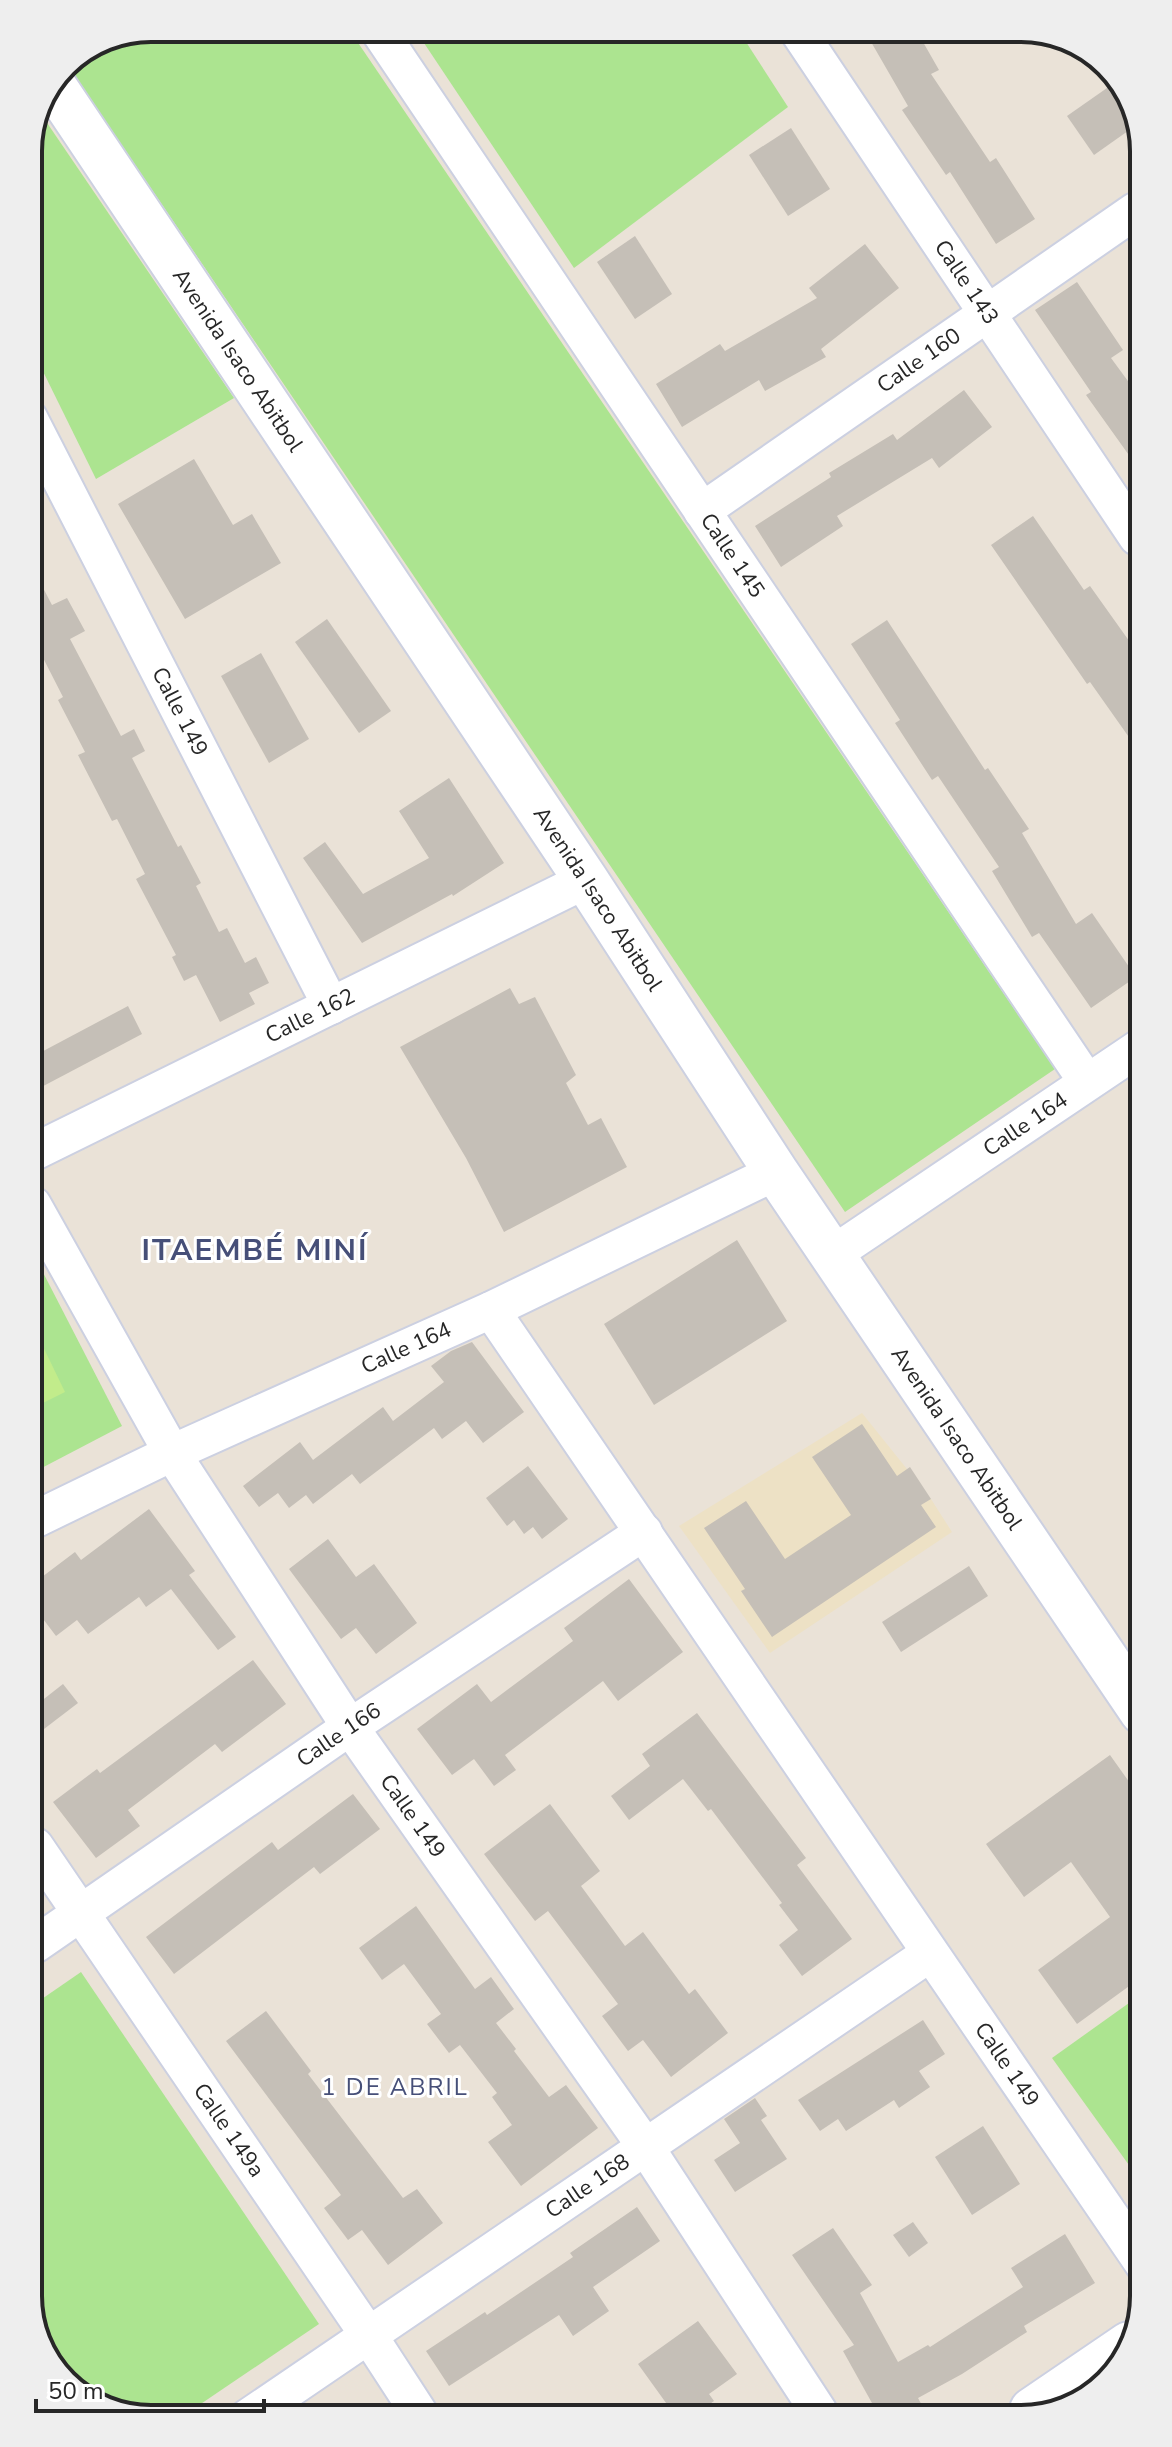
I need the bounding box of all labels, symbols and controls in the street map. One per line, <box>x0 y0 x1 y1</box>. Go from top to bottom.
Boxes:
street label: Calle 143 <box>927 234 1006 330</box>
street label: Avenida Isaco Abitbol <box>165 262 310 458</box>
street label: Calle 160 <box>871 321 967 400</box>
street label: Calle 145 <box>693 507 772 604</box>
street label: Calle 149 <box>144 662 215 761</box>
street label: Avenida Isaco Abitbol <box>526 801 670 997</box>
street label: Calle 162 <box>260 981 360 1051</box>
street label: Calle 164 <box>977 1085 1074 1164</box>
district label: ITAEMBÉ MINÍ <box>142 1230 369 1271</box>
street label: Calle 164 <box>356 1315 456 1381</box>
street label: Avenida Isaco Abitbol <box>884 1341 1030 1536</box>
street label: Calle 166 <box>291 1696 387 1774</box>
street label: Calle 149 <box>373 1768 453 1864</box>
street label: Calle 149 <box>967 2016 1046 2113</box>
district label: 1 DE ABRIL <box>321 2071 469 2103</box>
street label: Calle 149a <box>186 2077 271 2183</box>
street label: Calle 168 <box>540 2147 636 2226</box>
scale bar <box>36 2363 264 2413</box>
text: 50 m <box>48 2375 104 2407</box>

